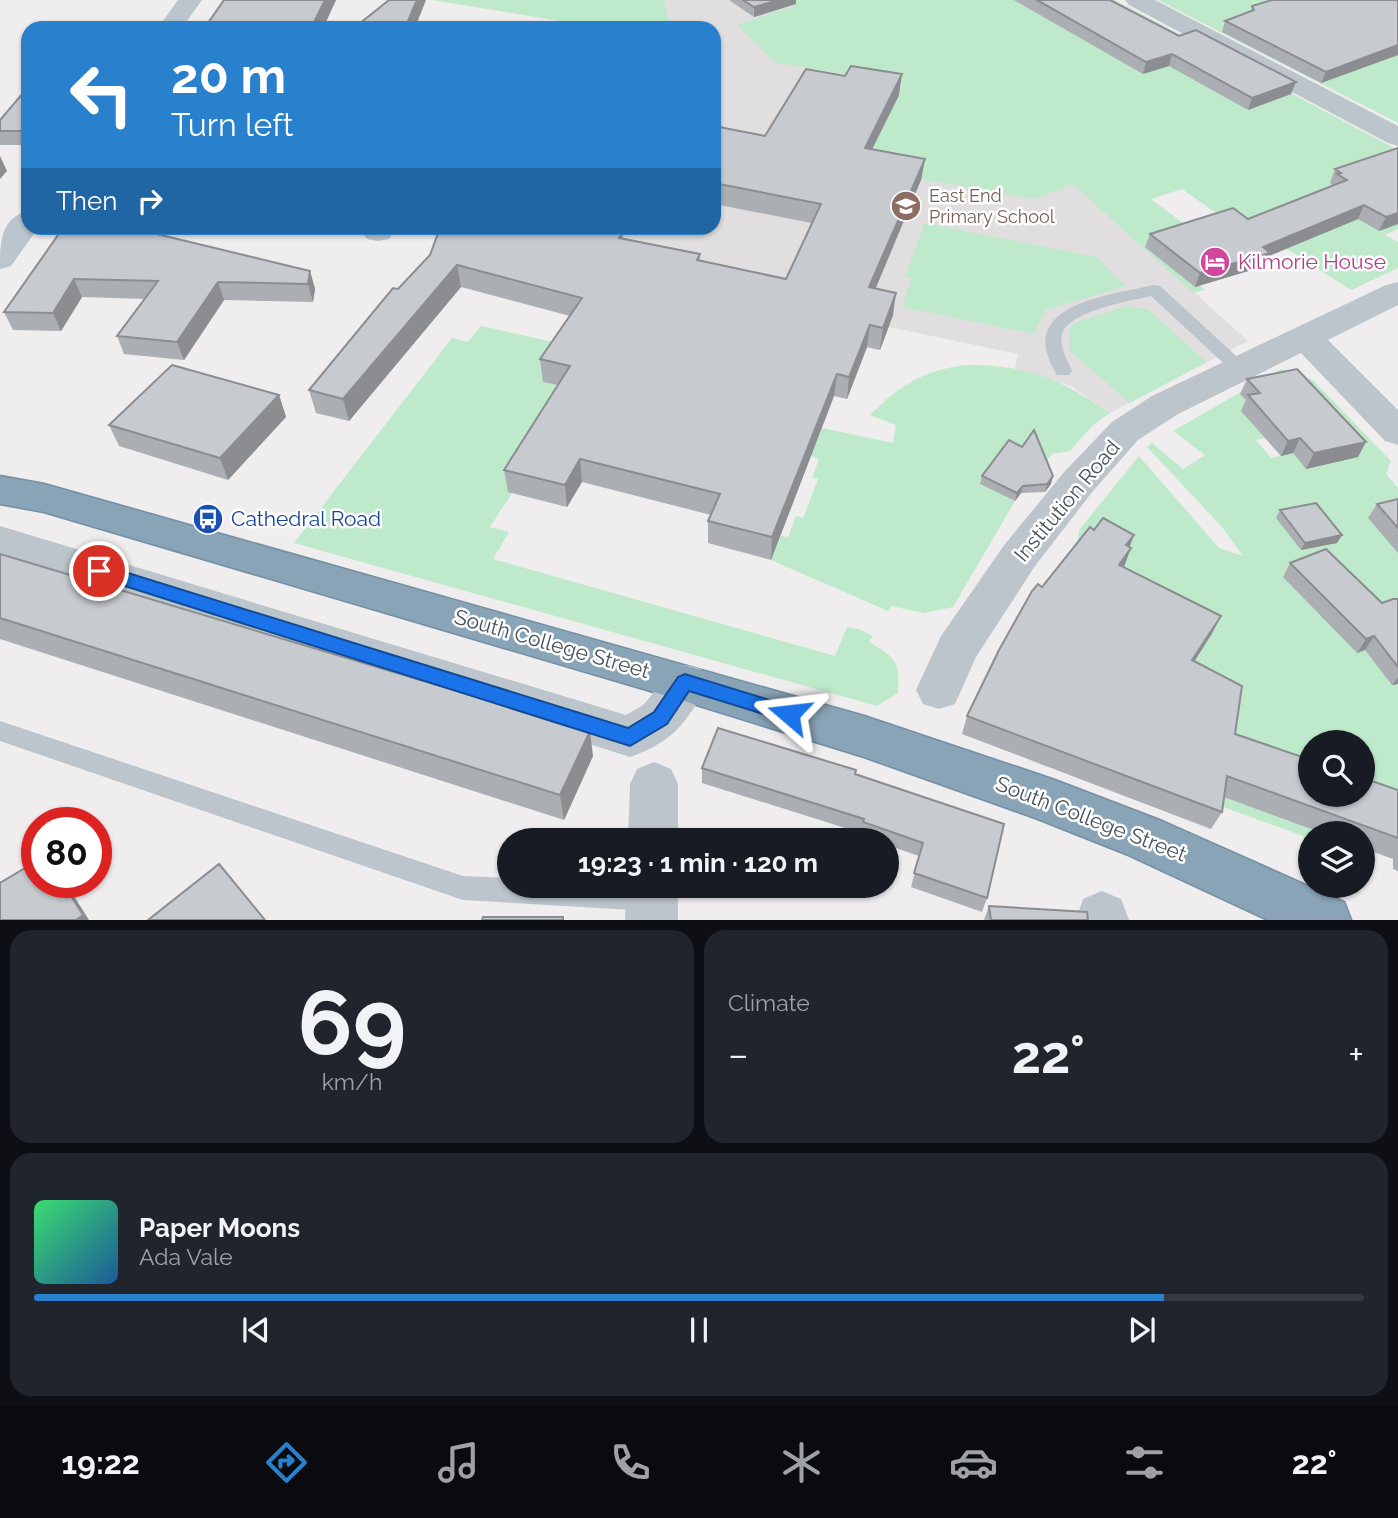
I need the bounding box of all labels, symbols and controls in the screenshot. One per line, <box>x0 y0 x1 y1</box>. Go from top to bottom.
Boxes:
text: 20 m <box>171 47 286 104</box>
icon: left <box>56 49 147 140</box>
text: Turn left <box>171 106 293 143</box>
icon: right <box>131 182 169 220</box>
place label: East End Primary School <box>929 185 1055 227</box>
text: Then <box>56 186 117 216</box>
school or university icon: East End Primary School <box>889 189 923 223</box>
hotel icon: Kilmorie House <box>1198 245 1232 279</box>
place label: Kilmorie House <box>1238 249 1386 274</box>
street label: Institution Road <box>1009 435 1125 566</box>
bus stop icon: Cathedral Road <box>191 502 225 536</box>
place label: Cathedral Road <box>231 506 381 531</box>
pin <box>69 541 129 601</box>
icon: arrive <box>80 552 118 590</box>
street label: South College Street <box>452 604 653 683</box>
position arrow <box>752 677 826 751</box>
map controls <box>1298 730 1375 898</box>
button: search <box>1298 730 1375 807</box>
street label: South College Street <box>992 771 1190 866</box>
speed limit sign: 80 <box>21 807 112 898</box>
button: layers <box>1298 821 1375 898</box>
text: 19:23 · 1 min · 120 m <box>578 848 818 878</box>
text: 69 <box>298 969 406 1076</box>
text: Climate <box>728 989 810 1016</box>
text: 22° <box>1012 1024 1085 1085</box>
text: − <box>728 1032 748 1077</box>
text: + <box>1348 1032 1364 1077</box>
text: km/h <box>322 1068 382 1095</box>
text: Paper Moons <box>139 1213 300 1243</box>
text: Ada Vale <box>139 1243 233 1270</box>
icon: previous <box>237 1311 275 1349</box>
icon: pause <box>680 1311 718 1349</box>
icon: next <box>1123 1311 1161 1349</box>
icon: directions <box>262 1438 311 1487</box>
icon: music <box>434 1438 483 1487</box>
icon: phone <box>606 1438 655 1487</box>
icon: climate <box>777 1438 826 1487</box>
icon: car <box>949 1438 998 1487</box>
icon: filters <box>1120 1438 1169 1487</box>
text: 19:22 <box>61 1444 140 1481</box>
text: 22° <box>1292 1444 1337 1481</box>

